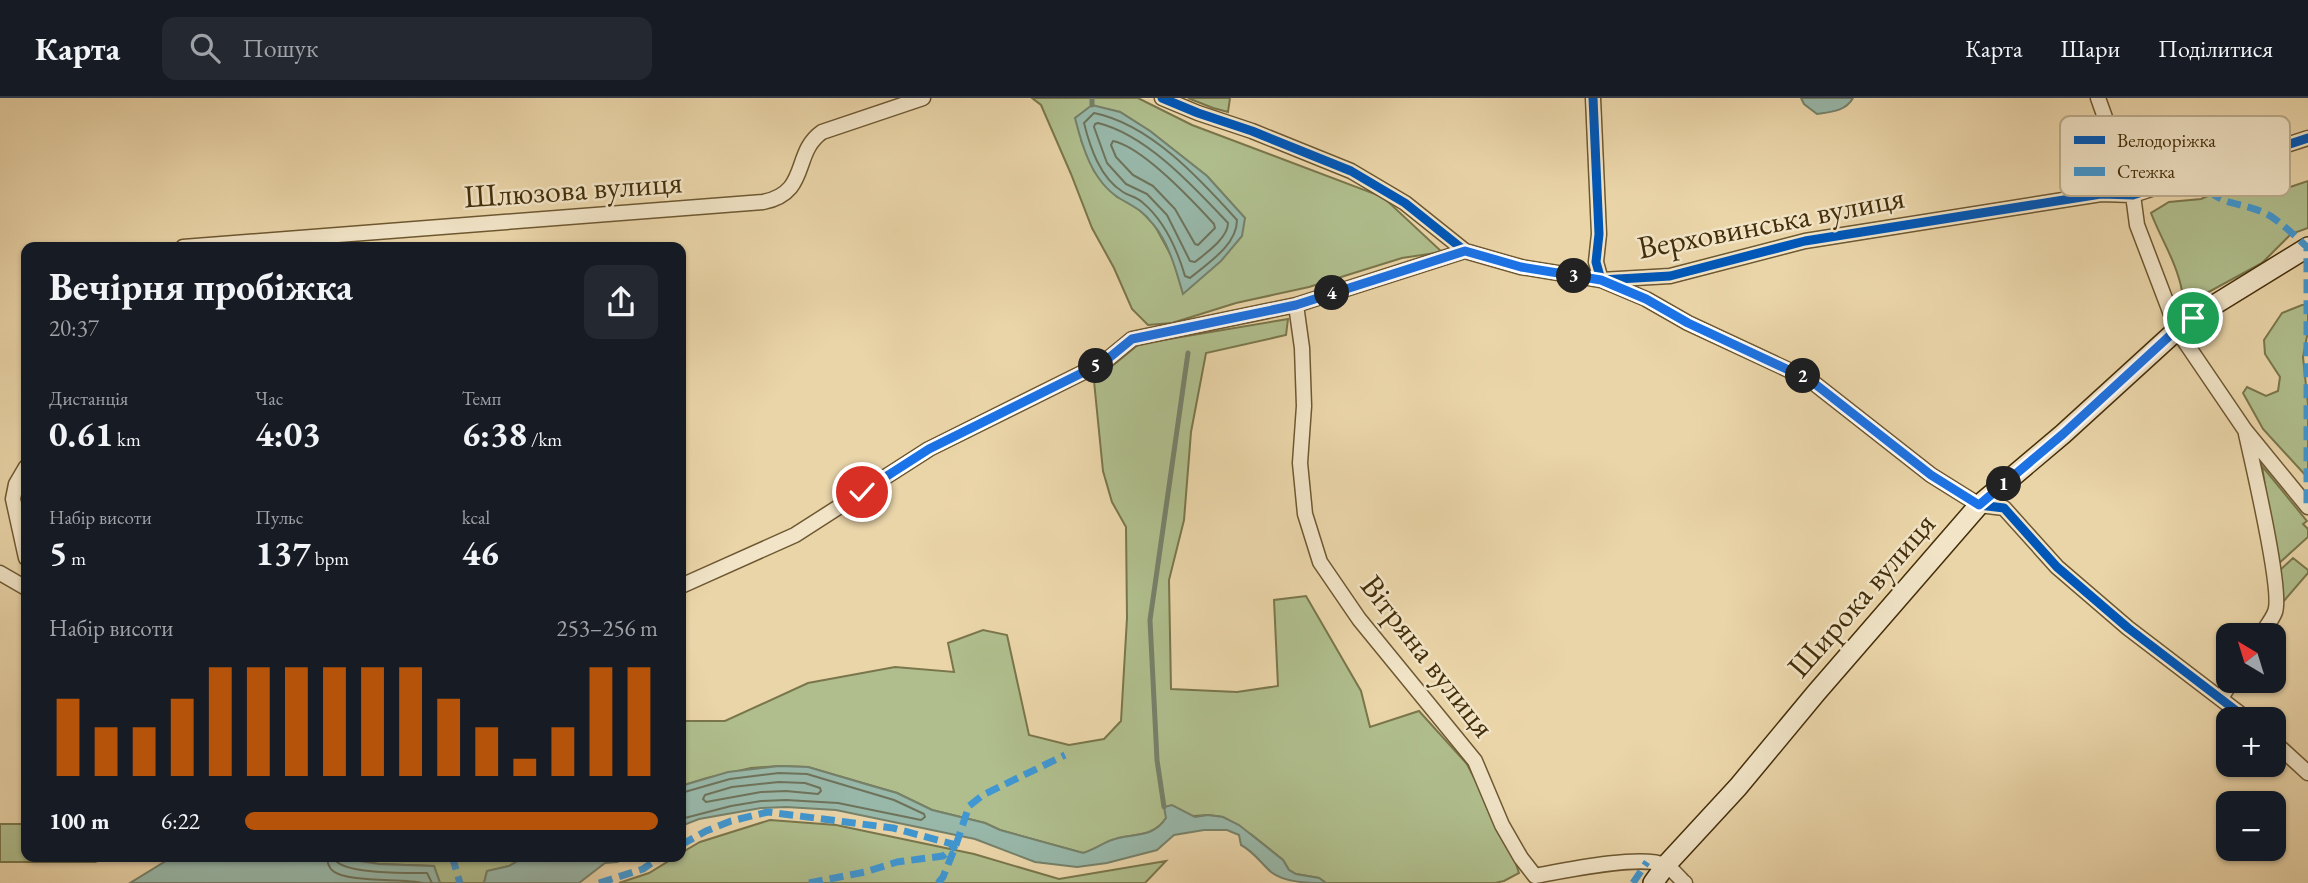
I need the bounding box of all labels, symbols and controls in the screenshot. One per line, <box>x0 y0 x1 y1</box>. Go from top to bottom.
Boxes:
search box <box>162 17 652 80</box>
text: Карта <box>35 27 120 70</box>
icon: search <box>186 29 224 67</box>
text: Пошук <box>242 31 318 65</box>
text: Карта <box>1965 33 2023 64</box>
text: Шари <box>2061 33 2120 64</box>
text: Поділитися <box>2158 33 2273 64</box>
legend <box>2060 116 2290 196</box>
text: Велодоріжка <box>2117 128 2216 153</box>
text: Стежка <box>2117 159 2176 184</box>
street label: Шлюзова вулиця <box>462 160 684 218</box>
street label: Верховинська вулиця <box>1634 176 1908 268</box>
pin: 3 <box>1556 258 1592 294</box>
text: Вечірня пробіжка <box>49 262 353 311</box>
text: 3 <box>1568 263 1579 288</box>
button: share <box>584 265 658 339</box>
pin: 4 <box>1314 276 1350 310</box>
text: 4 <box>1326 280 1337 305</box>
pin <box>2163 288 2223 348</box>
icon: arrive <box>2174 299 2212 337</box>
text: 20:37 <box>49 313 99 343</box>
pin: 5 <box>1078 348 1114 384</box>
text: 5 <box>1090 353 1101 378</box>
pin: 2 <box>1786 358 1820 394</box>
text: 2 <box>1797 363 1808 388</box>
text: Дистанція <box>49 386 128 411</box>
text: Час <box>255 386 284 411</box>
text: Темп <box>462 386 501 411</box>
text: 0.61 <box>49 411 113 456</box>
text: 4:03 <box>255 411 321 456</box>
text: 6:38 <box>462 411 527 456</box>
text: km <box>113 427 141 452</box>
text: /km <box>527 427 562 452</box>
pin <box>832 462 892 522</box>
pin: 1 <box>1986 466 2022 502</box>
text: 1 <box>1998 471 2009 496</box>
icon: check <box>843 473 881 511</box>
street label: Широка вулиця <box>1778 504 1944 686</box>
text: Набір висоти <box>49 505 152 530</box>
text: Пульс <box>255 505 303 530</box>
text: kcal <box>462 505 490 530</box>
text: 5 <box>49 530 68 575</box>
text: 137 <box>255 530 311 575</box>
text: 46 <box>462 530 499 575</box>
text: m <box>68 546 86 571</box>
text: bpm <box>311 546 349 571</box>
street label: Вітряна вулиця <box>1351 566 1505 746</box>
text: Набір висоти <box>49 613 173 643</box>
text: 253–256 m <box>557 613 658 643</box>
north arrow <box>2216 623 2286 693</box>
map controls <box>2216 623 2286 861</box>
button: + <box>2216 707 2286 777</box>
button: − <box>2216 791 2286 861</box>
text: 100 m <box>49 806 110 836</box>
text: 6:22 <box>161 806 200 836</box>

